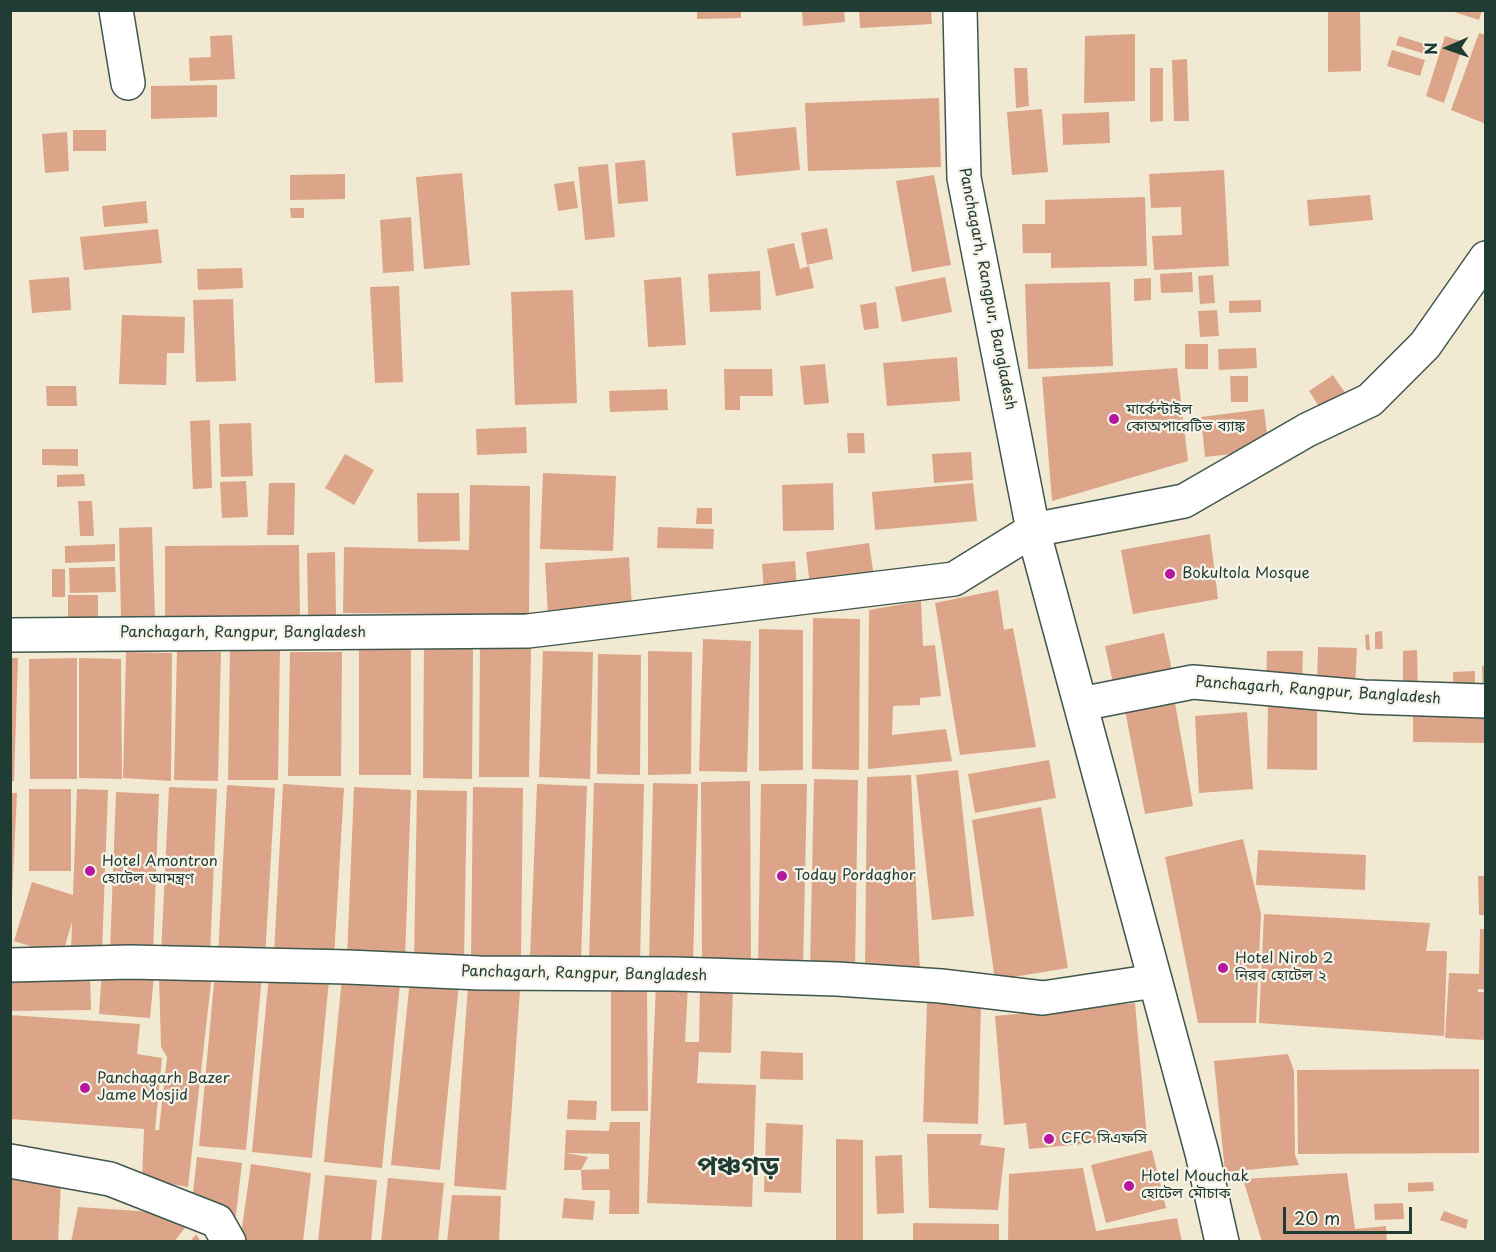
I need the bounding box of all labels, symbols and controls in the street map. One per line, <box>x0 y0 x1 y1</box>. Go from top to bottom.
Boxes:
north arrow <box>1418 18 1478 78</box>
text: N <box>1418 42 1442 55</box>
street label: Panchagarh, Rangpur, Bangladesh <box>955 167 1019 411</box>
place label: মার্কেন্টাইল কোঅপারেটিভ ব্যাঙ্ক <box>1126 401 1245 436</box>
marker: মার্কেন্টাইল কোঅপারেটিভ ব্যাঙ্ক <box>1107 412 1121 426</box>
place label: Bokultola Mosque <box>1182 565 1310 583</box>
marker: Bokultola Mosque <box>1163 567 1177 581</box>
street label: Panchagarh, Rangpur, Bangladesh <box>120 624 366 642</box>
street label: Panchagarh, Rangpur, Bangladesh <box>1195 673 1441 709</box>
place label: Hotel Amontron হোটেল আমন্ত্রণ <box>102 853 218 888</box>
marker: Hotel Amontron হোটেল আমন্ত্রণ <box>83 864 97 878</box>
place label: Today Pordaghor <box>794 867 916 885</box>
marker: Today Pordaghor <box>775 869 789 883</box>
place label: Hotel Nirob 2 নিরব হোটেল ২ <box>1235 950 1333 985</box>
marker: Hotel Nirob 2 নিরব হোটেল ২ <box>1216 961 1230 975</box>
street label: Panchagarh, Rangpur, Bangladesh <box>461 963 707 985</box>
place label: Panchagarh Bazer Jame Mosjid <box>97 1070 230 1105</box>
marker: Panchagarh Bazer Jame Mosjid <box>78 1081 92 1095</box>
place label: CFC সিএফসি <box>1061 1130 1147 1148</box>
marker: CFC সিএফসি <box>1042 1132 1056 1146</box>
district label: পঞ্চগড় <box>697 1152 779 1184</box>
place label: Hotel Mouchak হোটেল মৌচাক <box>1141 1168 1249 1203</box>
marker: Hotel Mouchak হোটেল মৌচাক <box>1122 1179 1136 1193</box>
scale bar <box>1286 1195 1415 1233</box>
text: 20 m <box>1294 1204 1340 1231</box>

